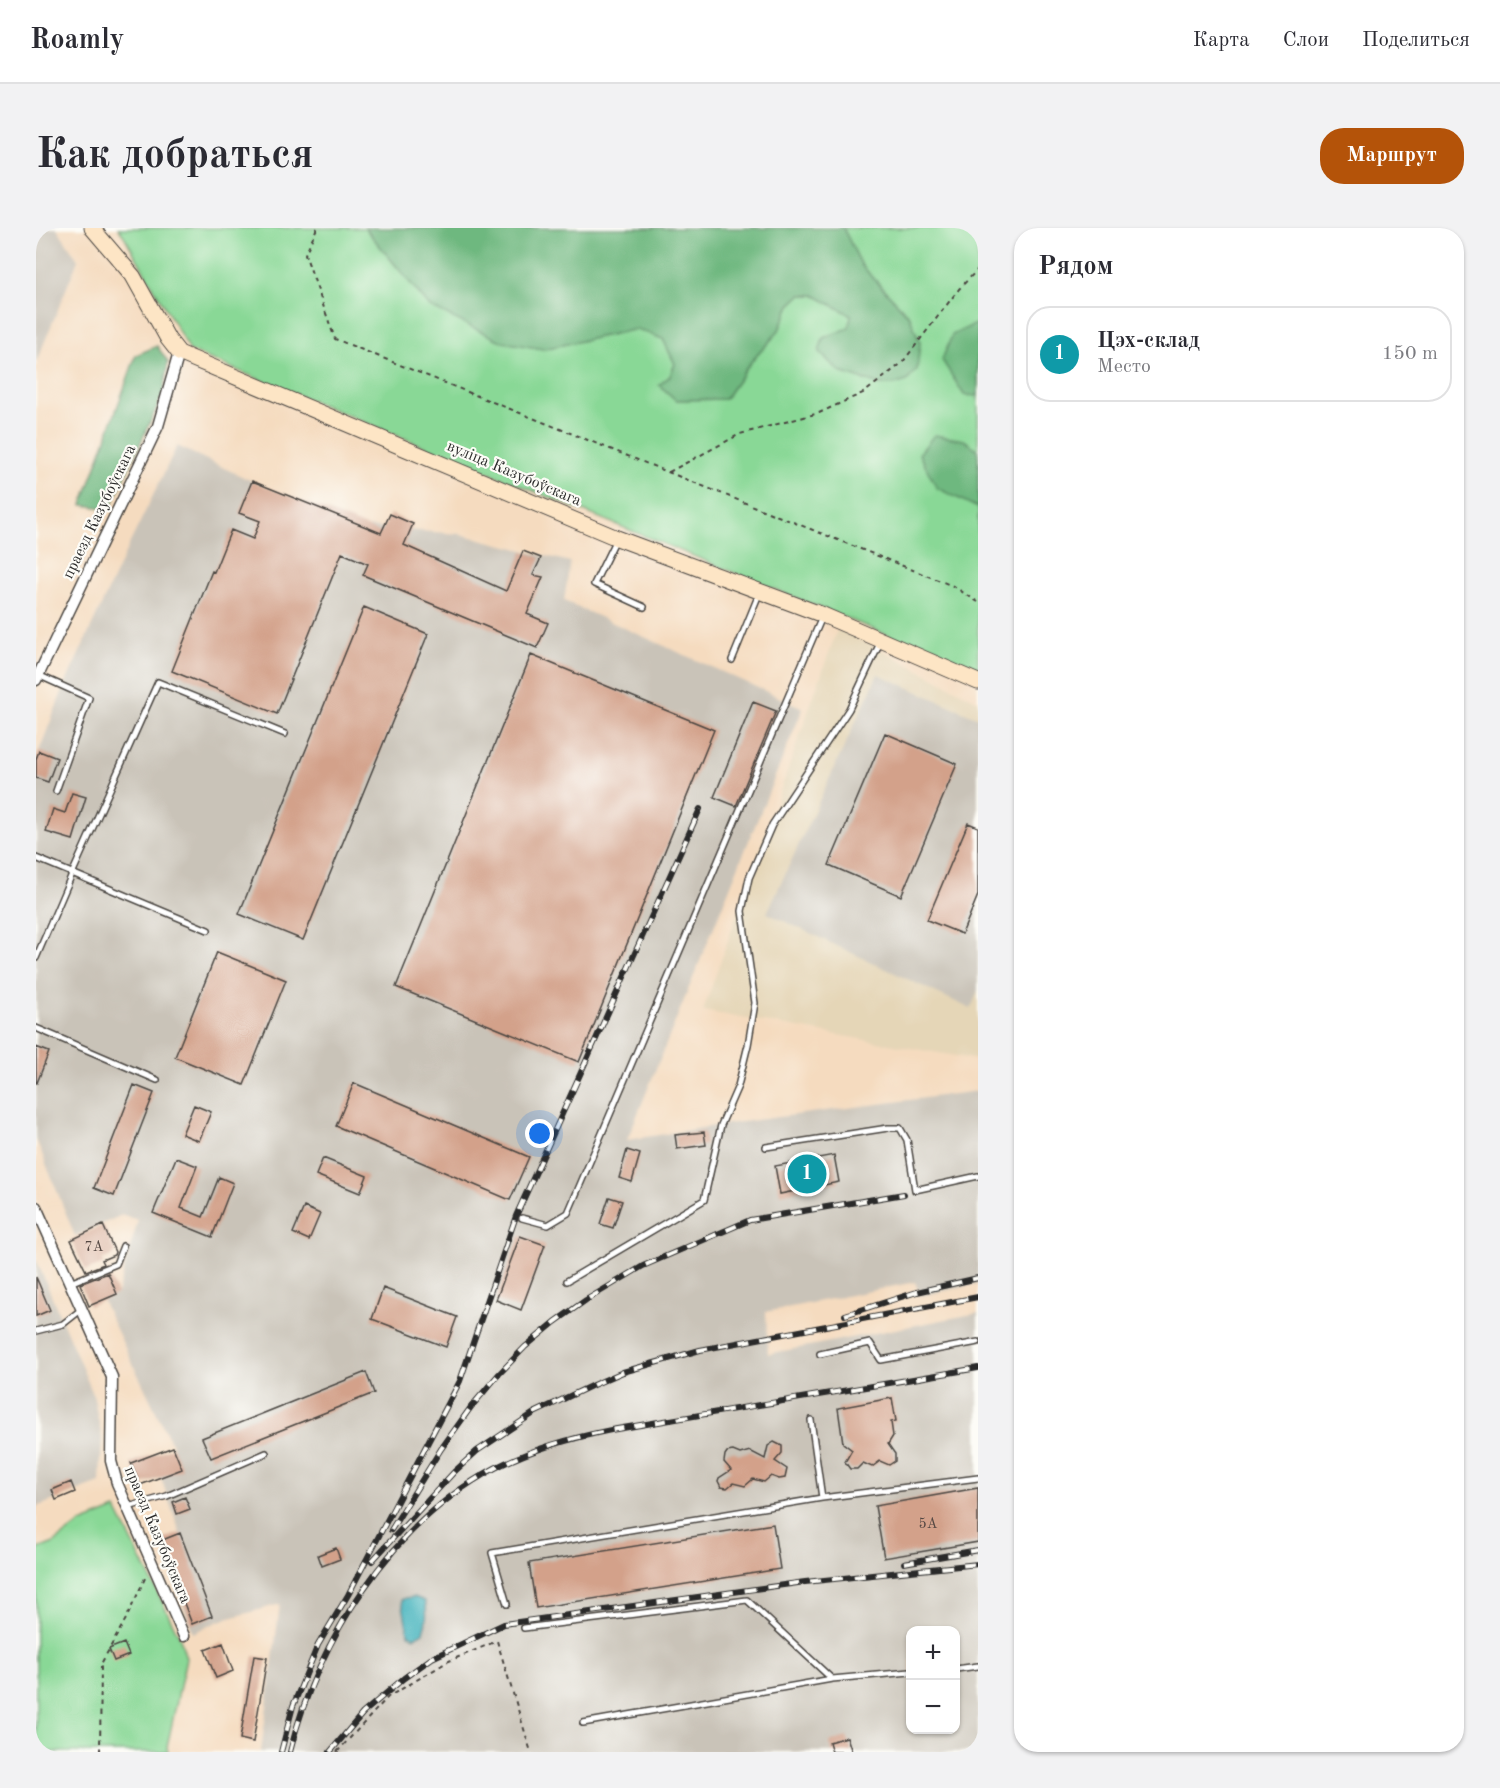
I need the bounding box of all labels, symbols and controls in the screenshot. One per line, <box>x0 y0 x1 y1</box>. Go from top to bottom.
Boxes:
text: Roamly <box>30 27 124 55</box>
text: Карта <box>1193 30 1250 51</box>
text: Слои <box>1283 30 1329 51</box>
text: Поделиться <box>1362 30 1470 51</box>
button: Маршрут <box>1320 128 1464 184</box>
text: Как добраться <box>36 135 313 177</box>
text: Рядом <box>1038 254 1113 280</box>
text: Цэх-склад <box>1097 330 1200 352</box>
text: 1 <box>1054 344 1065 364</box>
text: 150 m <box>1382 344 1438 364</box>
text: Место <box>1097 357 1151 377</box>
street label: вуліца Казубоўскага <box>444 438 584 510</box>
street label: праезд Казубоўскага <box>61 442 139 582</box>
your location <box>525 1119 554 1148</box>
pin: 1 <box>788 1152 826 1196</box>
house number: 7А <box>85 1240 104 1254</box>
street label: праезд Казубоўскага <box>121 1464 193 1606</box>
house number: 5А <box>919 1517 938 1531</box>
map controls <box>906 1626 960 1734</box>
button: + <box>906 1626 960 1680</box>
button: − <box>906 1680 960 1734</box>

